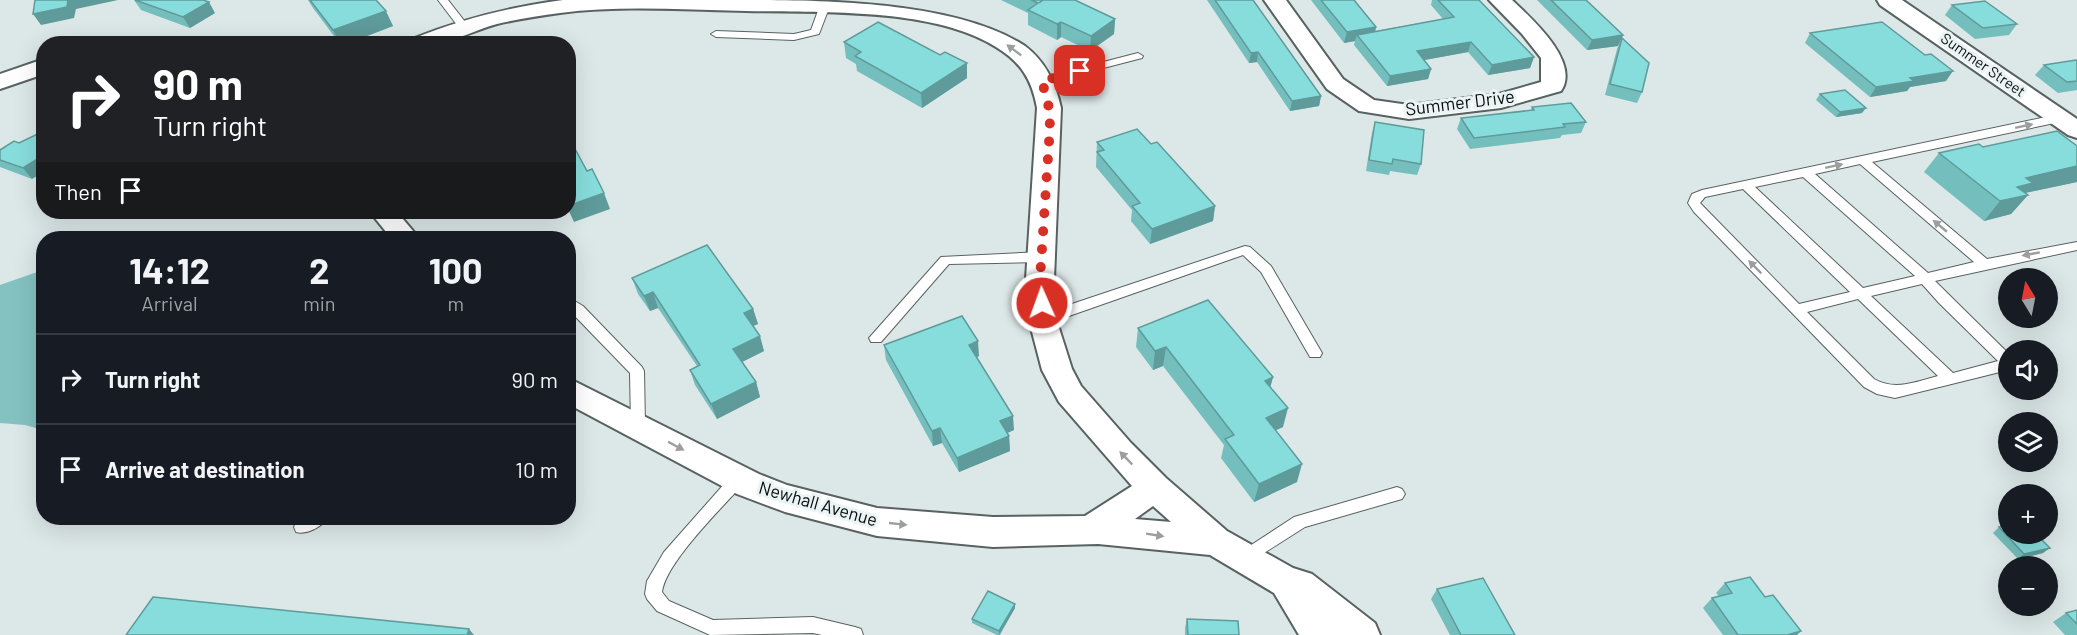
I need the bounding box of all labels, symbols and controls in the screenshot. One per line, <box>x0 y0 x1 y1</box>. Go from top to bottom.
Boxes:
street label: Summer Street <box>1938 28 2029 100</box>
one-way arrow <box>1006 45 1021 57</box>
pin <box>1054 45 1105 96</box>
icon: arrive <box>1063 54 1096 87</box>
text: 90 m <box>153 58 243 108</box>
icon: right <box>54 60 132 138</box>
street label: Summer Drive <box>1404 84 1516 120</box>
text: Turn right <box>153 109 267 141</box>
one-way arrow <box>2015 121 2034 130</box>
one-way arrow <box>1824 161 1843 170</box>
icon: arrive <box>114 174 147 207</box>
text: Then <box>54 178 102 204</box>
one-way arrow <box>1933 220 1948 233</box>
text: 14:12 <box>129 248 210 291</box>
text: 2 <box>309 248 329 291</box>
text: 100 <box>429 248 483 291</box>
one-way arrow <box>2021 250 2040 259</box>
one-way arrow <box>1749 261 1763 275</box>
north arrow <box>1998 268 2058 328</box>
map controls <box>1998 268 2058 616</box>
position arrow <box>1010 271 1074 335</box>
text: Arrival <box>142 291 198 315</box>
text: min <box>303 291 336 315</box>
text: m <box>447 291 464 315</box>
button: sound <box>1998 340 2058 400</box>
icon: right <box>54 363 87 396</box>
text: Turn right <box>105 366 200 392</box>
text: 90 m <box>512 366 558 392</box>
button: layers <box>1998 412 2058 472</box>
one-way arrow <box>668 441 685 451</box>
one-way arrow <box>1120 451 1133 466</box>
icon: arrive <box>54 453 87 486</box>
text: Arrive at destination <box>105 456 304 482</box>
text: 10 m <box>515 456 558 482</box>
street label: Newhall Avenue <box>756 476 880 530</box>
button: + <box>1998 484 2058 544</box>
one-way arrow <box>888 519 907 529</box>
one-way arrow <box>1146 531 1165 540</box>
button: − <box>1998 556 2058 616</box>

